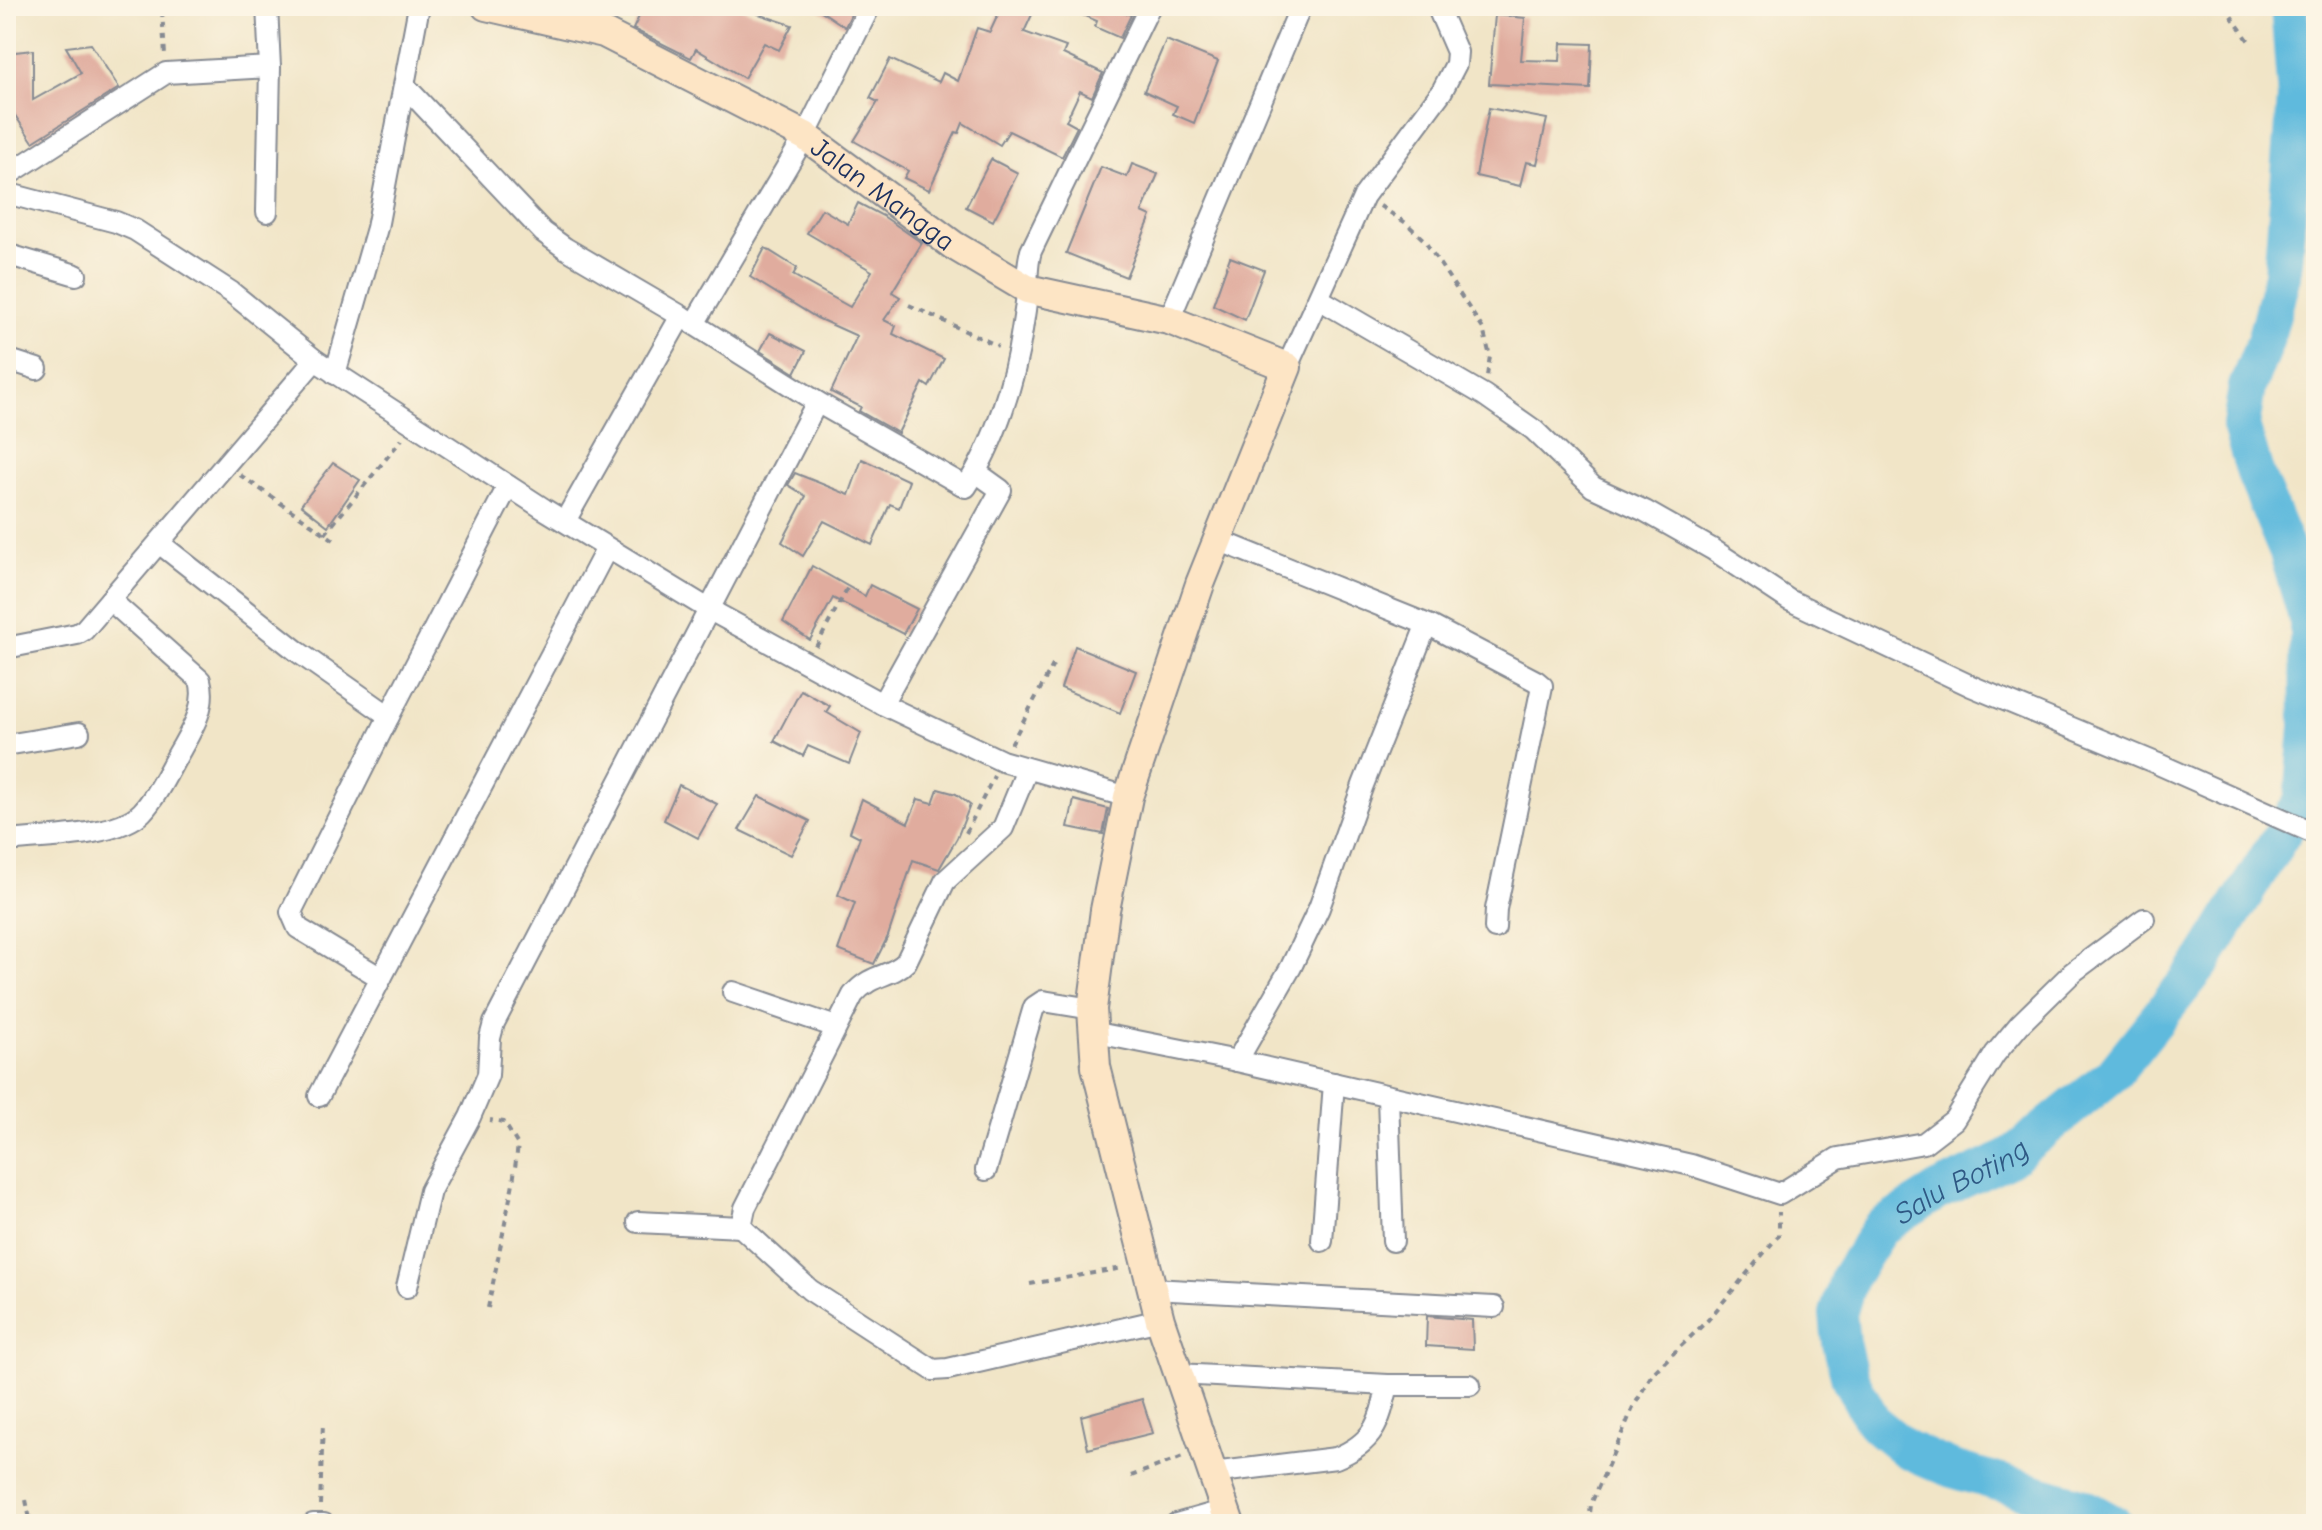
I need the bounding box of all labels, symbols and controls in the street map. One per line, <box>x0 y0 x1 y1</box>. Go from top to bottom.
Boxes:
street label: Jalan Mangga <box>805 131 961 258</box>
water label: Salu Boting <box>1888 1132 2036 1232</box>

